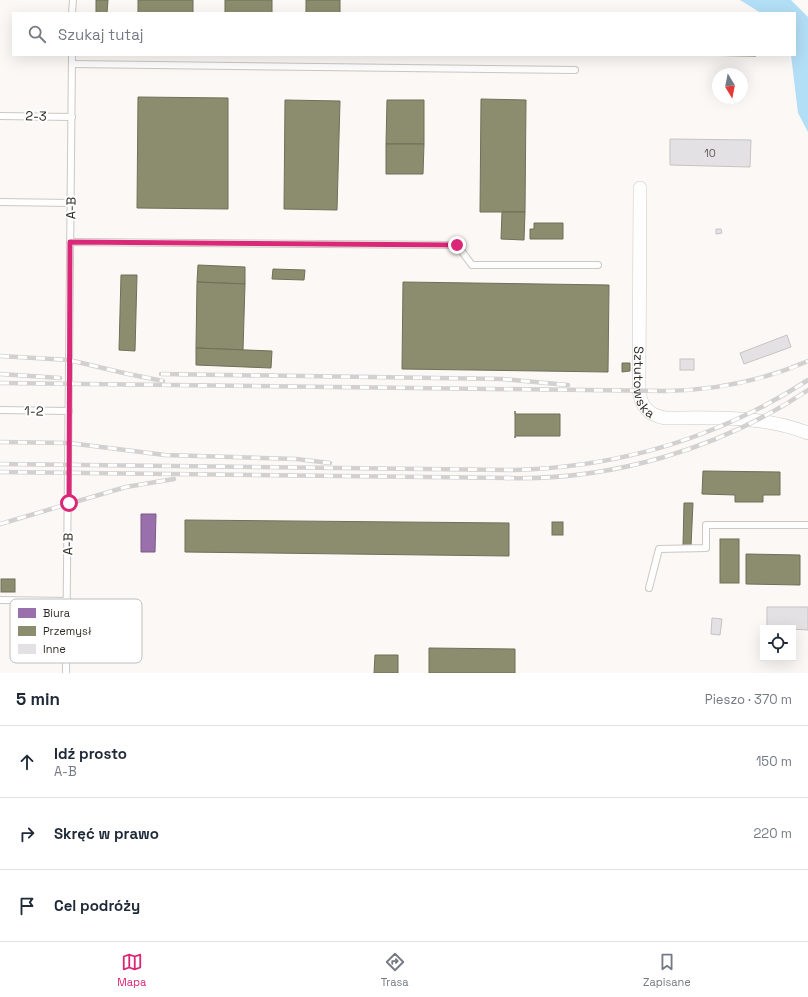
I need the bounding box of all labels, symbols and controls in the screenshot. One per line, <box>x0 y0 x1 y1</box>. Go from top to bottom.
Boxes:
search box <box>12 12 796 56</box>
icon: search <box>26 23 48 45</box>
text: Szukaj tutaj <box>58 25 144 44</box>
north arrow <box>712 68 748 104</box>
street label: 2-3 <box>25 107 47 125</box>
house number: 10 <box>704 146 716 160</box>
street label: A-B <box>62 197 80 219</box>
route end <box>448 236 466 254</box>
street label: Sztutowska <box>630 346 659 422</box>
street label: 1-2 <box>24 402 44 420</box>
route start <box>60 494 78 512</box>
street label: A-B <box>59 533 77 555</box>
legend <box>10 599 142 663</box>
text: Biura <box>43 606 71 620</box>
text: Przemysł <box>43 624 92 638</box>
map controls <box>760 625 796 661</box>
button: locate <box>760 625 796 661</box>
text: Inne <box>43 642 66 656</box>
text: 5 min <box>16 688 60 710</box>
text: Pieszo · 370 m <box>705 691 792 708</box>
text: Idź prosto <box>54 744 127 763</box>
icon: ahead <box>16 751 38 773</box>
text: 150 m <box>756 753 792 770</box>
text: A-B <box>54 763 77 780</box>
icon: right <box>16 823 38 845</box>
text: Skręć w prawo <box>54 824 159 843</box>
text: 220 m <box>753 825 792 842</box>
icon: arrive <box>16 895 38 917</box>
text: Cel podróży <box>54 896 140 915</box>
tab: Mapa <box>117 951 146 989</box>
tab: Trasa <box>381 951 409 989</box>
tab: Zapisane <box>643 951 691 989</box>

